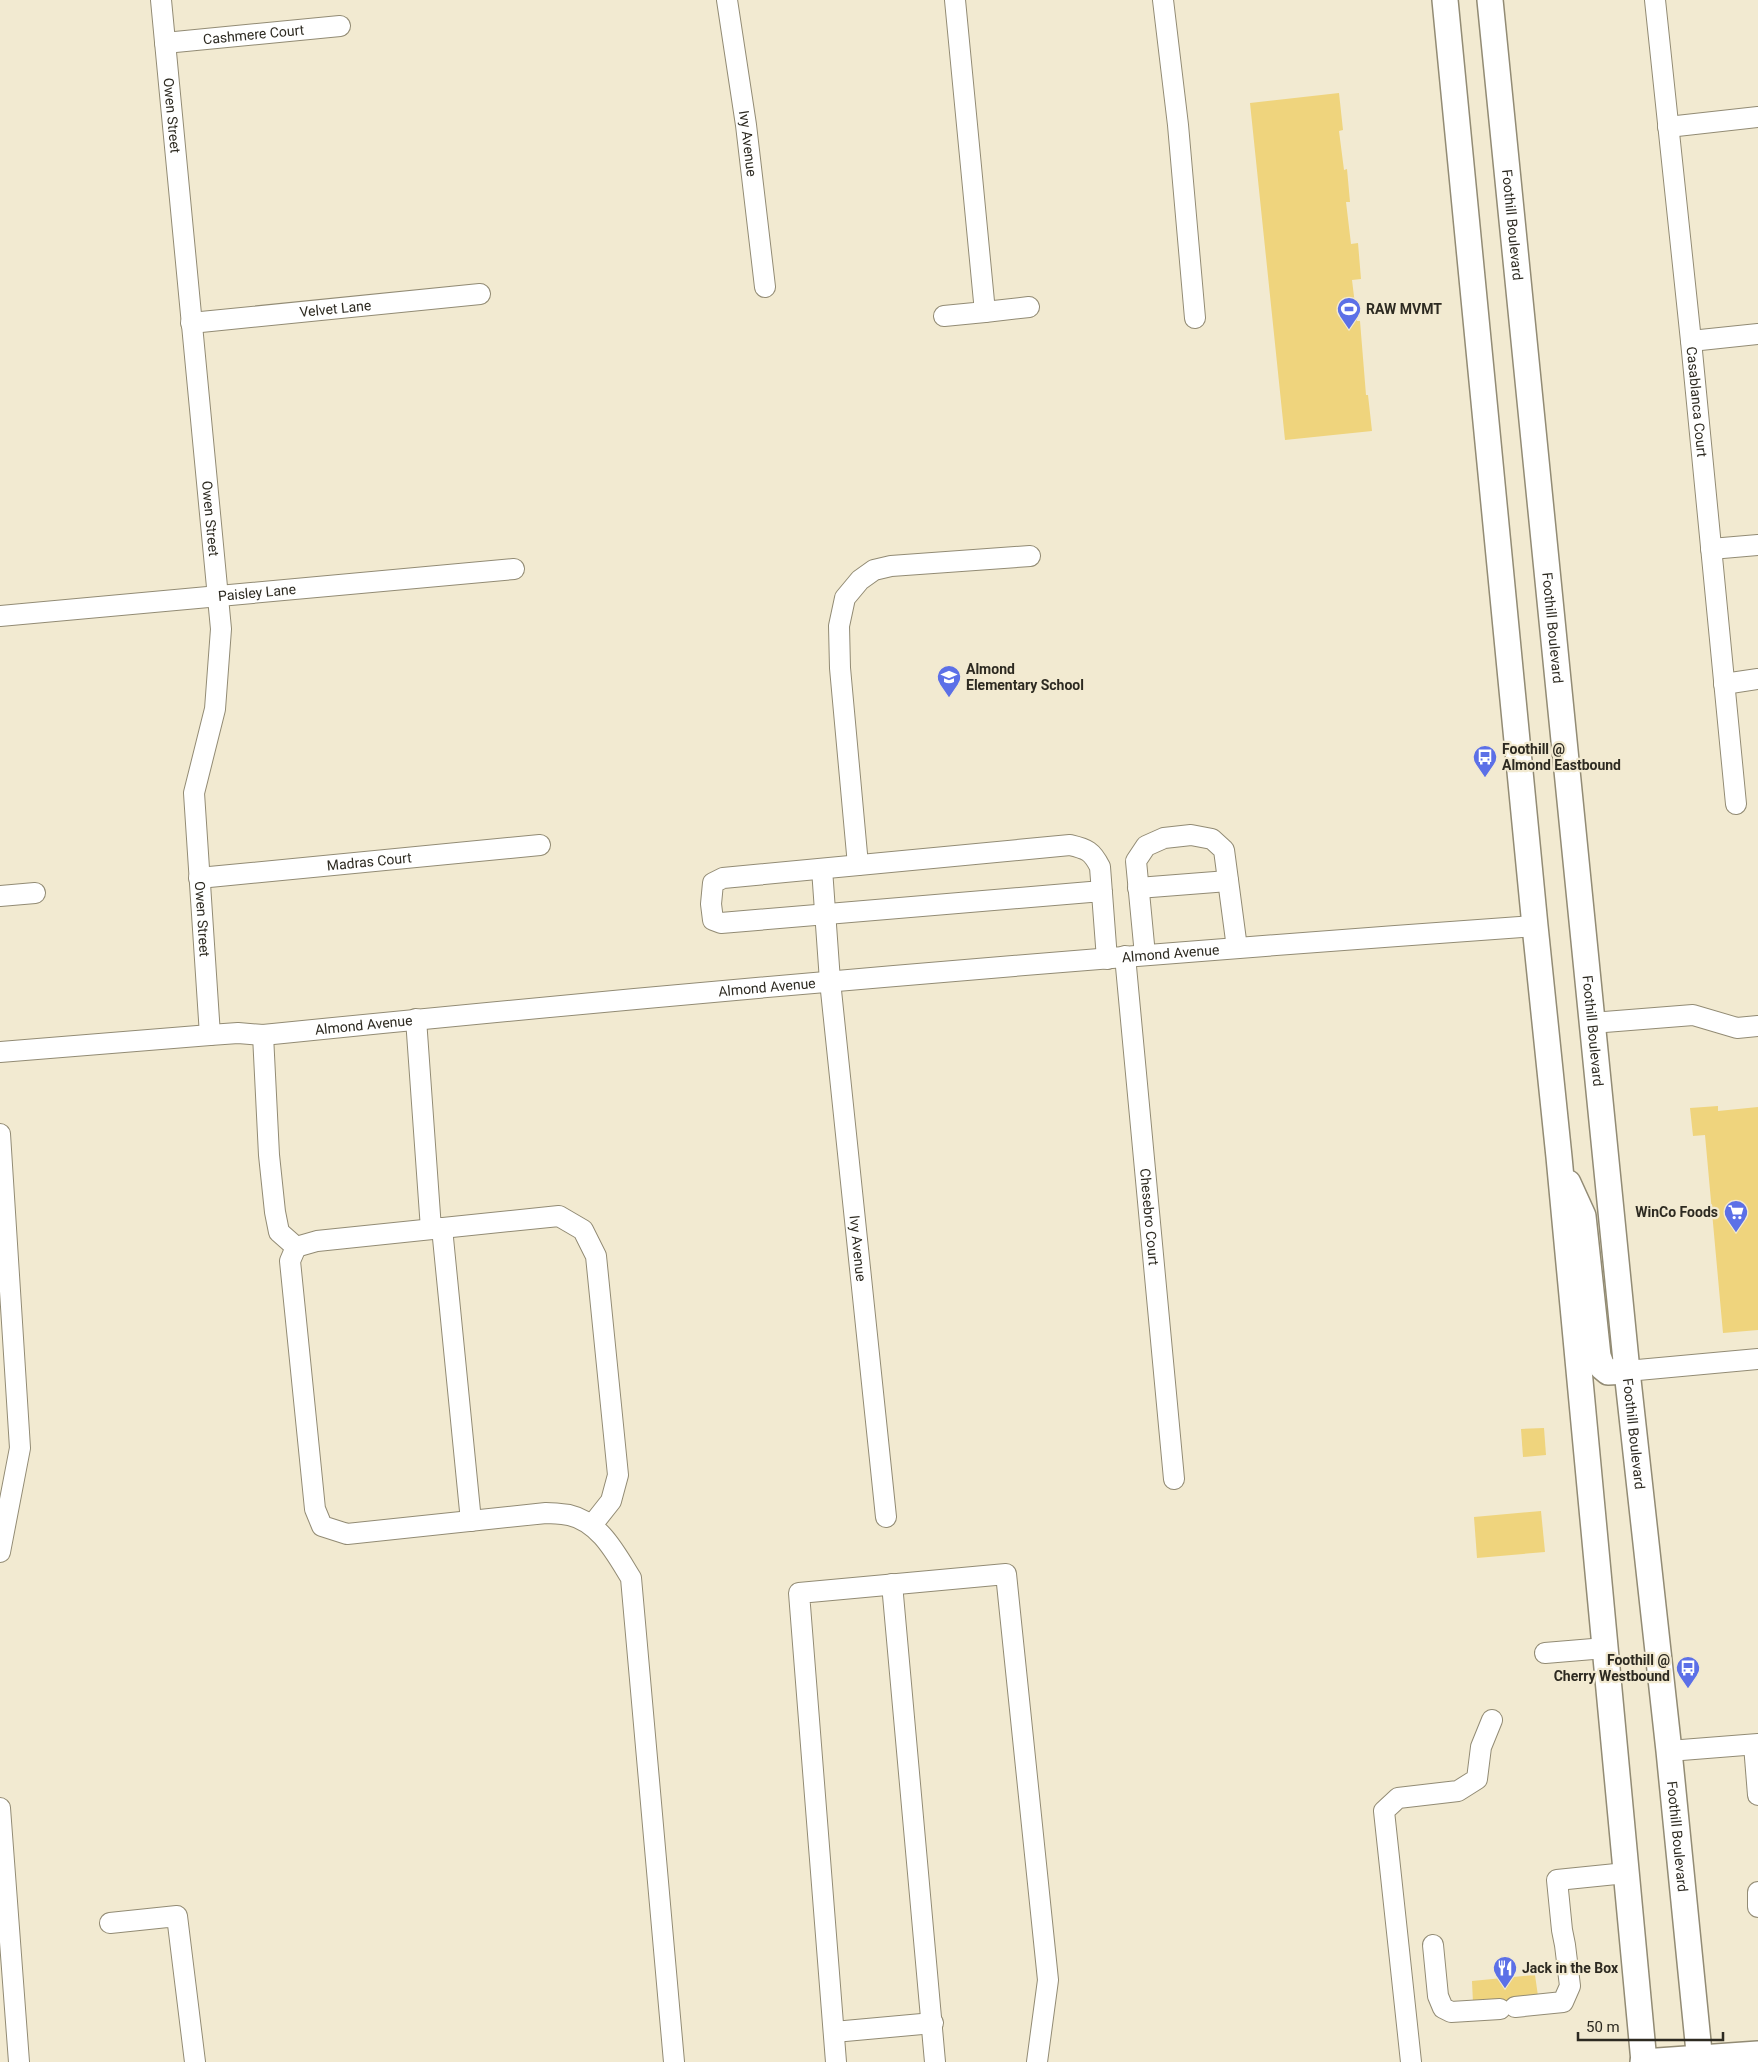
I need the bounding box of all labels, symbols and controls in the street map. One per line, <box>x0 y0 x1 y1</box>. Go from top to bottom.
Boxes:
street label: Cashmere Court <box>202 21 305 47</box>
street label: Owen Street <box>160 77 184 154</box>
street label: Ivy Avenue <box>736 109 760 177</box>
street label: Foothill Boulevard <box>1499 169 1526 281</box>
sports icon: RAW MVMT <box>1336 296 1362 330</box>
street label: Velvet Lane <box>299 297 372 320</box>
place label: RAW MVMT <box>1366 301 1442 317</box>
street label: Casablanca Court <box>1684 346 1710 458</box>
street label: Owen Street <box>199 480 222 558</box>
street label: Foothill Boulevard <box>1539 572 1566 684</box>
street label: Paisley Lane <box>217 581 297 604</box>
place label: Almond Elementary School <box>966 661 1084 693</box>
school or university icon: Almond Elementary School <box>936 664 962 698</box>
place label: Foothill @ Almond Eastbound <box>1502 741 1621 773</box>
bus stop icon: Foothill @ Almond Eastbound <box>1472 744 1498 778</box>
street label: Madras Court <box>326 849 413 874</box>
street label: Owen Street <box>192 881 213 958</box>
street label: Almond Avenue <box>1121 941 1220 965</box>
street label: Almond Avenue <box>718 975 816 999</box>
street label: Foothill Boulevard <box>1580 975 1607 1087</box>
street label: Almond Avenue <box>314 1012 413 1038</box>
street label: Chesebro Court <box>1137 1168 1162 1267</box>
supermarket icon: WinCo Foods <box>1723 1199 1749 1233</box>
place label: WinCo Foods <box>1635 1204 1718 1220</box>
street label: Ivy Avenue <box>847 1214 869 1282</box>
street label: Foothill Boulevard <box>1620 1377 1648 1490</box>
place label: Foothill @ Cherry Westbound <box>1554 1652 1670 1684</box>
bus stop icon: Foothill @ Cherry Westbound <box>1675 1655 1701 1689</box>
street label: Foothill Boulevard <box>1664 1780 1691 1893</box>
restaurant icon: Jack in the Box <box>1492 1955 1518 1989</box>
place label: Jack in the Box <box>1522 1960 1619 1976</box>
scale bar <box>1578 2010 1723 2042</box>
text: 50 m <box>1586 2018 1620 2036</box>

